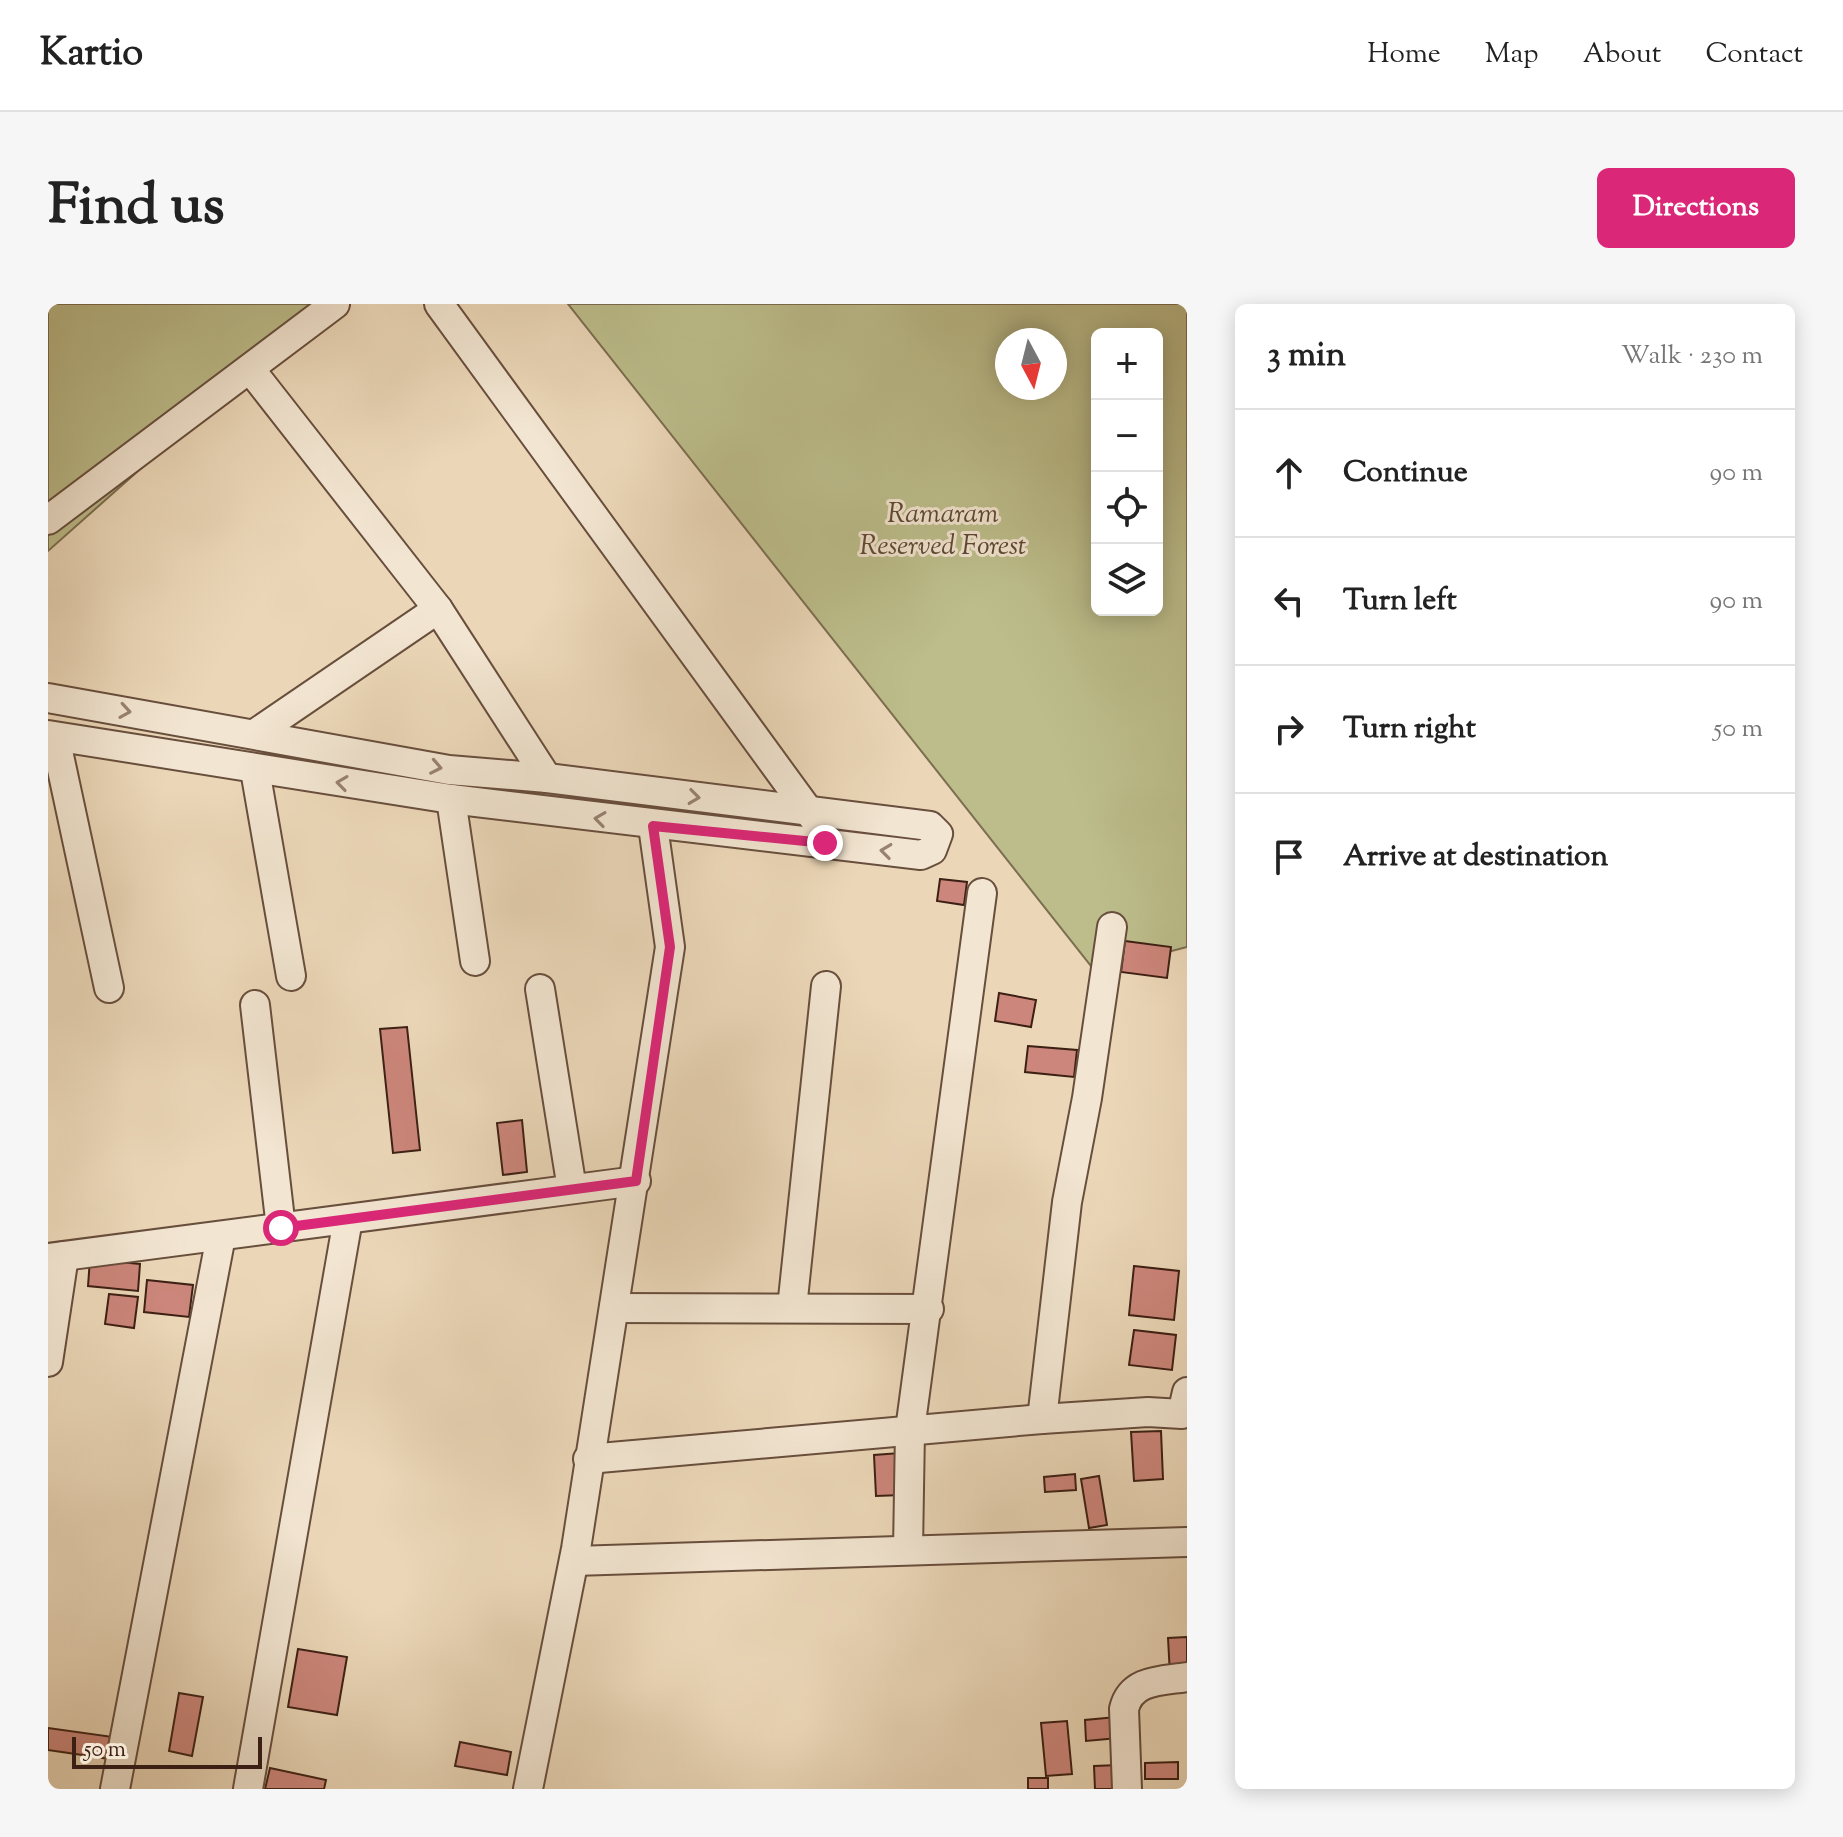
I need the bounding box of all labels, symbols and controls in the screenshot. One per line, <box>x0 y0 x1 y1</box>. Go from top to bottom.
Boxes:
text: Kartio <box>40 28 143 82</box>
text: Home <box>1367 35 1441 75</box>
text: Map <box>1485 35 1539 75</box>
text: About <box>1583 35 1661 75</box>
text: Contact <box>1705 35 1803 75</box>
text: Find us <box>48 168 224 249</box>
button: Directions <box>1597 168 1795 248</box>
north arrow <box>995 328 1067 400</box>
map controls <box>1091 328 1163 616</box>
button: + <box>1091 328 1163 400</box>
text: 3 min <box>1267 332 1346 381</box>
text: Walk · 230 m <box>1621 338 1763 375</box>
button: − <box>1091 400 1163 472</box>
icon: ahead <box>1267 451 1311 495</box>
text: Continue <box>1343 452 1468 495</box>
text: 90 m <box>1710 455 1763 492</box>
button: locate <box>1091 472 1163 544</box>
park label: Ramaram Reserved Forest <box>860 495 1026 567</box>
button: layers <box>1091 544 1163 616</box>
icon: left <box>1267 579 1311 623</box>
text: Turn left <box>1343 580 1457 623</box>
text: 90 m <box>1710 583 1763 620</box>
one-way arrow <box>118 702 132 719</box>
icon: right <box>1267 707 1311 751</box>
text: Turn right <box>1343 708 1476 751</box>
text: 50 m <box>1713 711 1763 748</box>
one-way arrow <box>429 758 443 775</box>
one-way arrow <box>336 775 349 792</box>
one-way arrow <box>688 788 701 805</box>
one-way arrow <box>593 810 606 827</box>
route end <box>807 825 843 861</box>
icon: arrive <box>1267 835 1311 879</box>
text: Arrive at destination <box>1343 836 1608 879</box>
one-way arrow <box>879 842 892 859</box>
route start <box>263 1210 299 1246</box>
scale bar <box>72 1733 262 1769</box>
text: 50 m <box>84 1735 126 1767</box>

